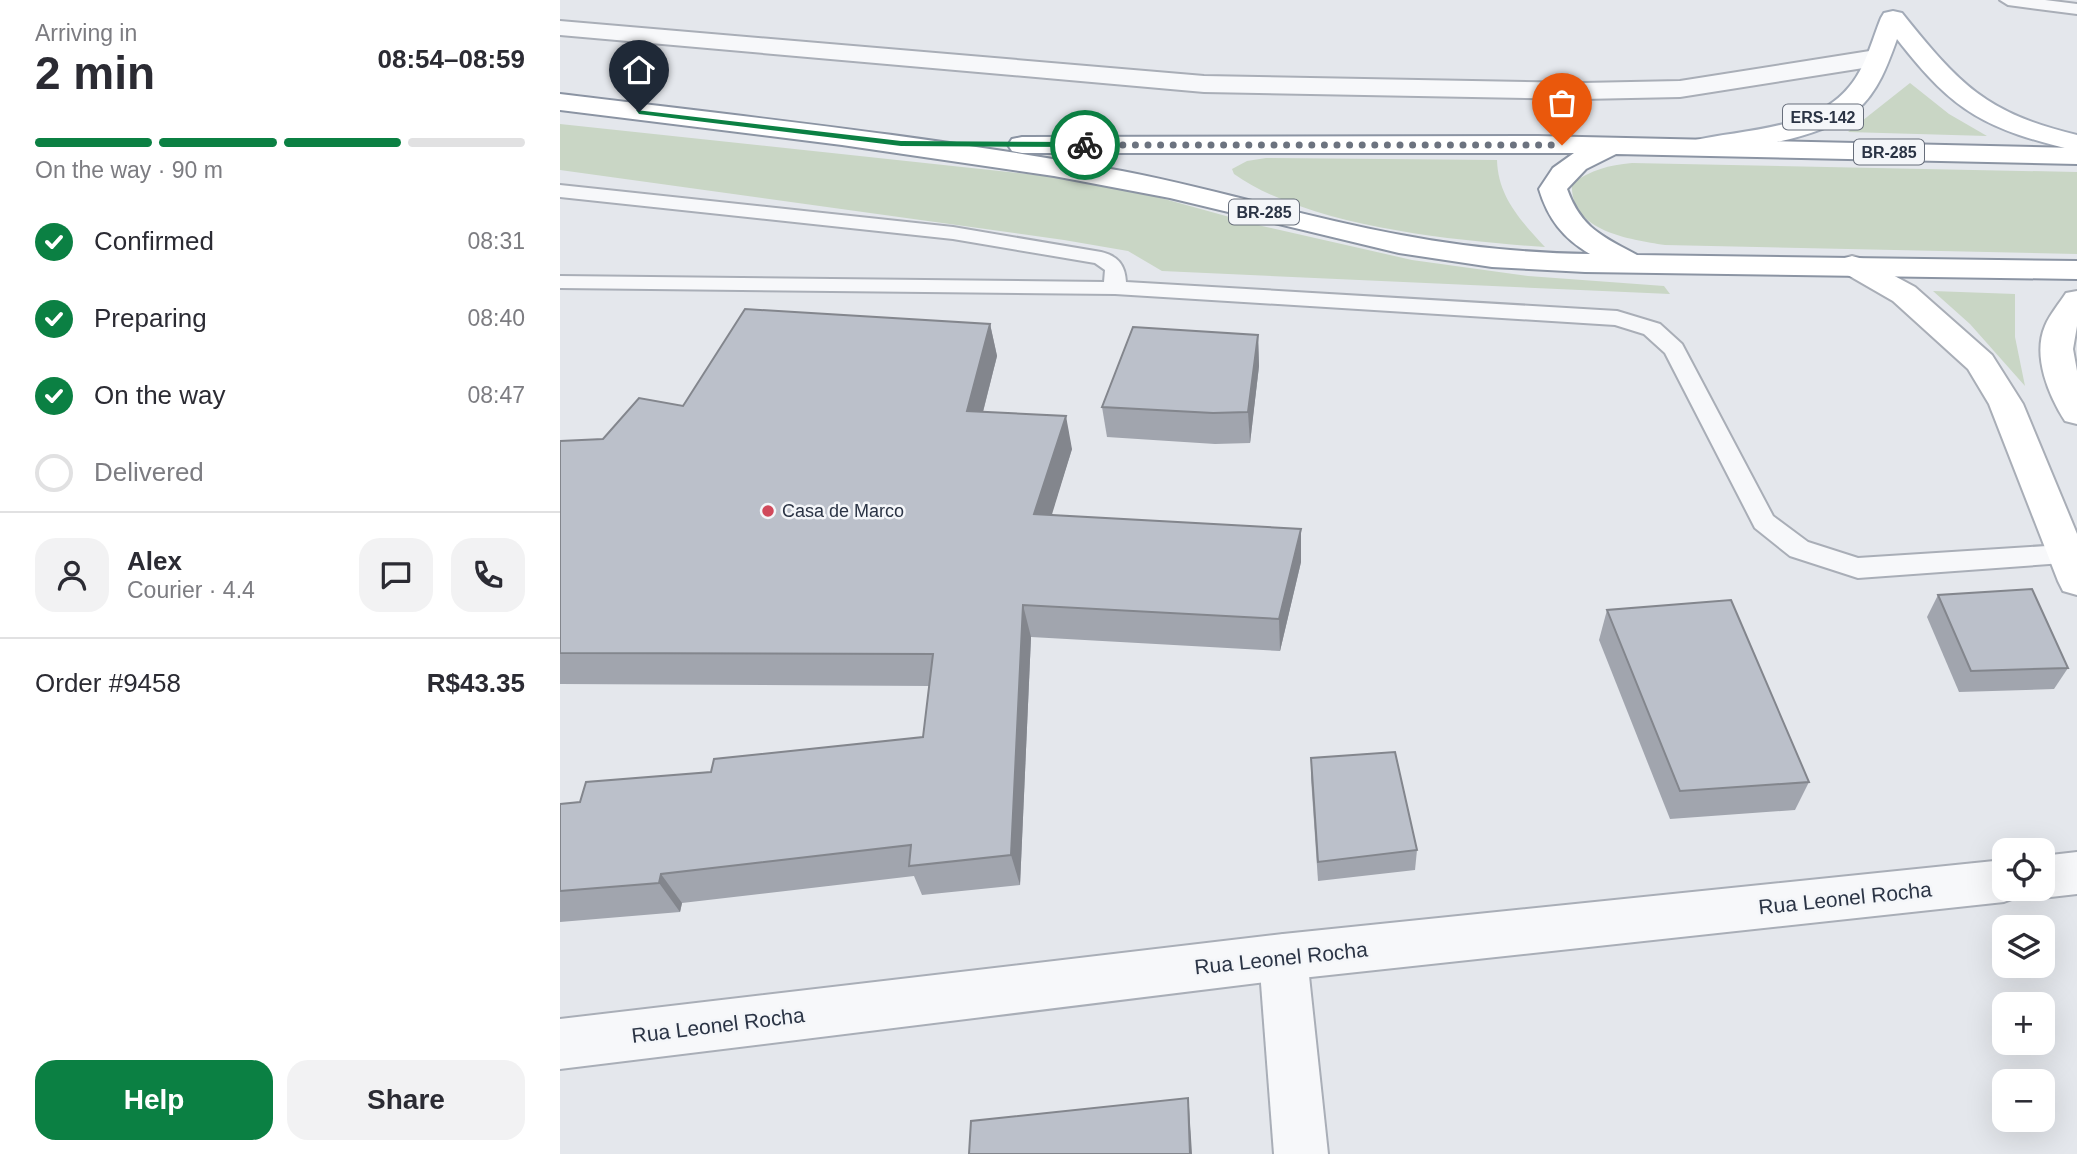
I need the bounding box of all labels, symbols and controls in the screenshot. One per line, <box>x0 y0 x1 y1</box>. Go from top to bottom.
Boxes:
text: Arriving in <box>35 20 137 46</box>
pin <box>609 40 669 112</box>
text: 08:54–08:59 <box>378 44 525 74</box>
text: 2 min <box>35 47 155 99</box>
icon: home <box>620 51 658 89</box>
pin <box>1532 73 1592 145</box>
icon: bag <box>1543 84 1581 122</box>
road number: ERS-142 <box>1783 105 1863 130</box>
courier <box>1050 110 1120 180</box>
icon: bike <box>1066 126 1104 164</box>
road number: BR-285 <box>1854 140 1924 164</box>
text: On the way · 90 m <box>35 157 223 183</box>
road number: BR-285 <box>1229 200 1299 224</box>
icon: check <box>35 223 73 261</box>
text: Confirmed <box>94 226 214 256</box>
text: 08:31 <box>467 228 525 254</box>
icon: check <box>35 300 73 338</box>
text: Preparing <box>94 303 207 333</box>
text: 08:40 <box>467 305 525 331</box>
icon: check <box>35 377 73 415</box>
text: On the way <box>94 380 226 410</box>
text: 08:47 <box>467 382 525 408</box>
text: Delivered <box>94 457 204 487</box>
place label: Casa de Marco <box>782 501 904 521</box>
marker: Casa de Marco <box>760 503 776 519</box>
button: person <box>35 538 109 612</box>
button: chat <box>359 538 433 612</box>
button: phone <box>451 538 525 612</box>
text: Alex <box>127 546 182 576</box>
text: Courier · 4.4 <box>127 577 255 603</box>
text: Order #9458 <box>35 668 181 698</box>
text: R$43.35 <box>427 668 525 698</box>
map controls <box>1992 838 2055 1132</box>
button: locate <box>1992 838 2055 901</box>
street label: Rua Leonel Rocha <box>1757 877 1933 919</box>
button: layers <box>1992 915 2055 978</box>
street label: Rua Leonel Rocha <box>1193 937 1369 979</box>
button: + <box>1992 992 2055 1055</box>
street label: Rua Leonel Rocha <box>630 1003 806 1047</box>
button: Help <box>35 1060 273 1140</box>
button: Share <box>287 1060 525 1140</box>
button: − <box>1992 1069 2055 1132</box>

